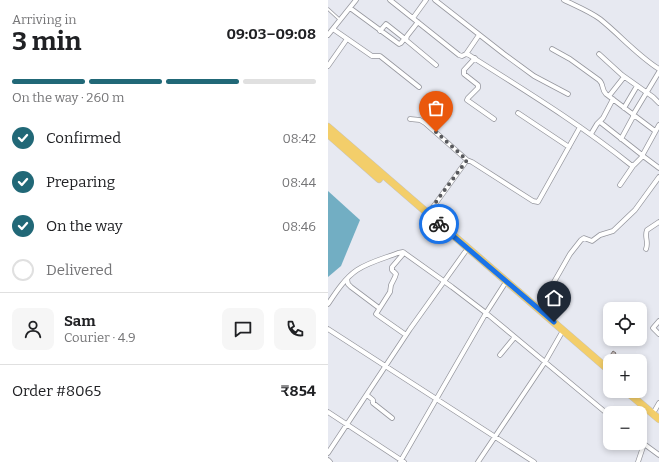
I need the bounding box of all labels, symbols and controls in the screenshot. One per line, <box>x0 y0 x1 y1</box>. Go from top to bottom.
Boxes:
text: Arriving in <box>12 12 77 27</box>
text: 09:03–09:08 <box>226 25 316 43</box>
text: 3 min <box>12 26 81 57</box>
text: On the way · 260 m <box>12 90 124 105</box>
pin <box>419 91 453 132</box>
icon: bag <box>425 97 447 119</box>
icon: check <box>12 127 34 149</box>
text: Confirmed <box>46 129 121 147</box>
text: 08:42 <box>282 131 316 146</box>
icon: check <box>12 171 34 193</box>
text: Preparing <box>46 173 115 191</box>
text: 08:44 <box>282 175 316 190</box>
courier <box>419 204 459 244</box>
icon: bike <box>428 213 450 235</box>
icon: check <box>12 215 34 237</box>
text: On the way <box>46 217 123 235</box>
text: 08:46 <box>282 219 316 234</box>
text: Delivered <box>46 261 113 279</box>
pin <box>537 281 571 322</box>
icon: home <box>543 287 565 309</box>
map controls <box>603 302 647 450</box>
button: locate <box>603 302 647 346</box>
button: person <box>12 308 54 350</box>
button: chat <box>222 308 264 350</box>
button: phone <box>274 308 316 350</box>
text: Sam <box>64 312 96 330</box>
text: Courier · 4.9 <box>64 330 136 345</box>
button: + <box>603 354 647 398</box>
text: Order #8065 <box>12 382 101 400</box>
text: ₹854 <box>280 382 316 400</box>
button: − <box>603 406 647 450</box>

